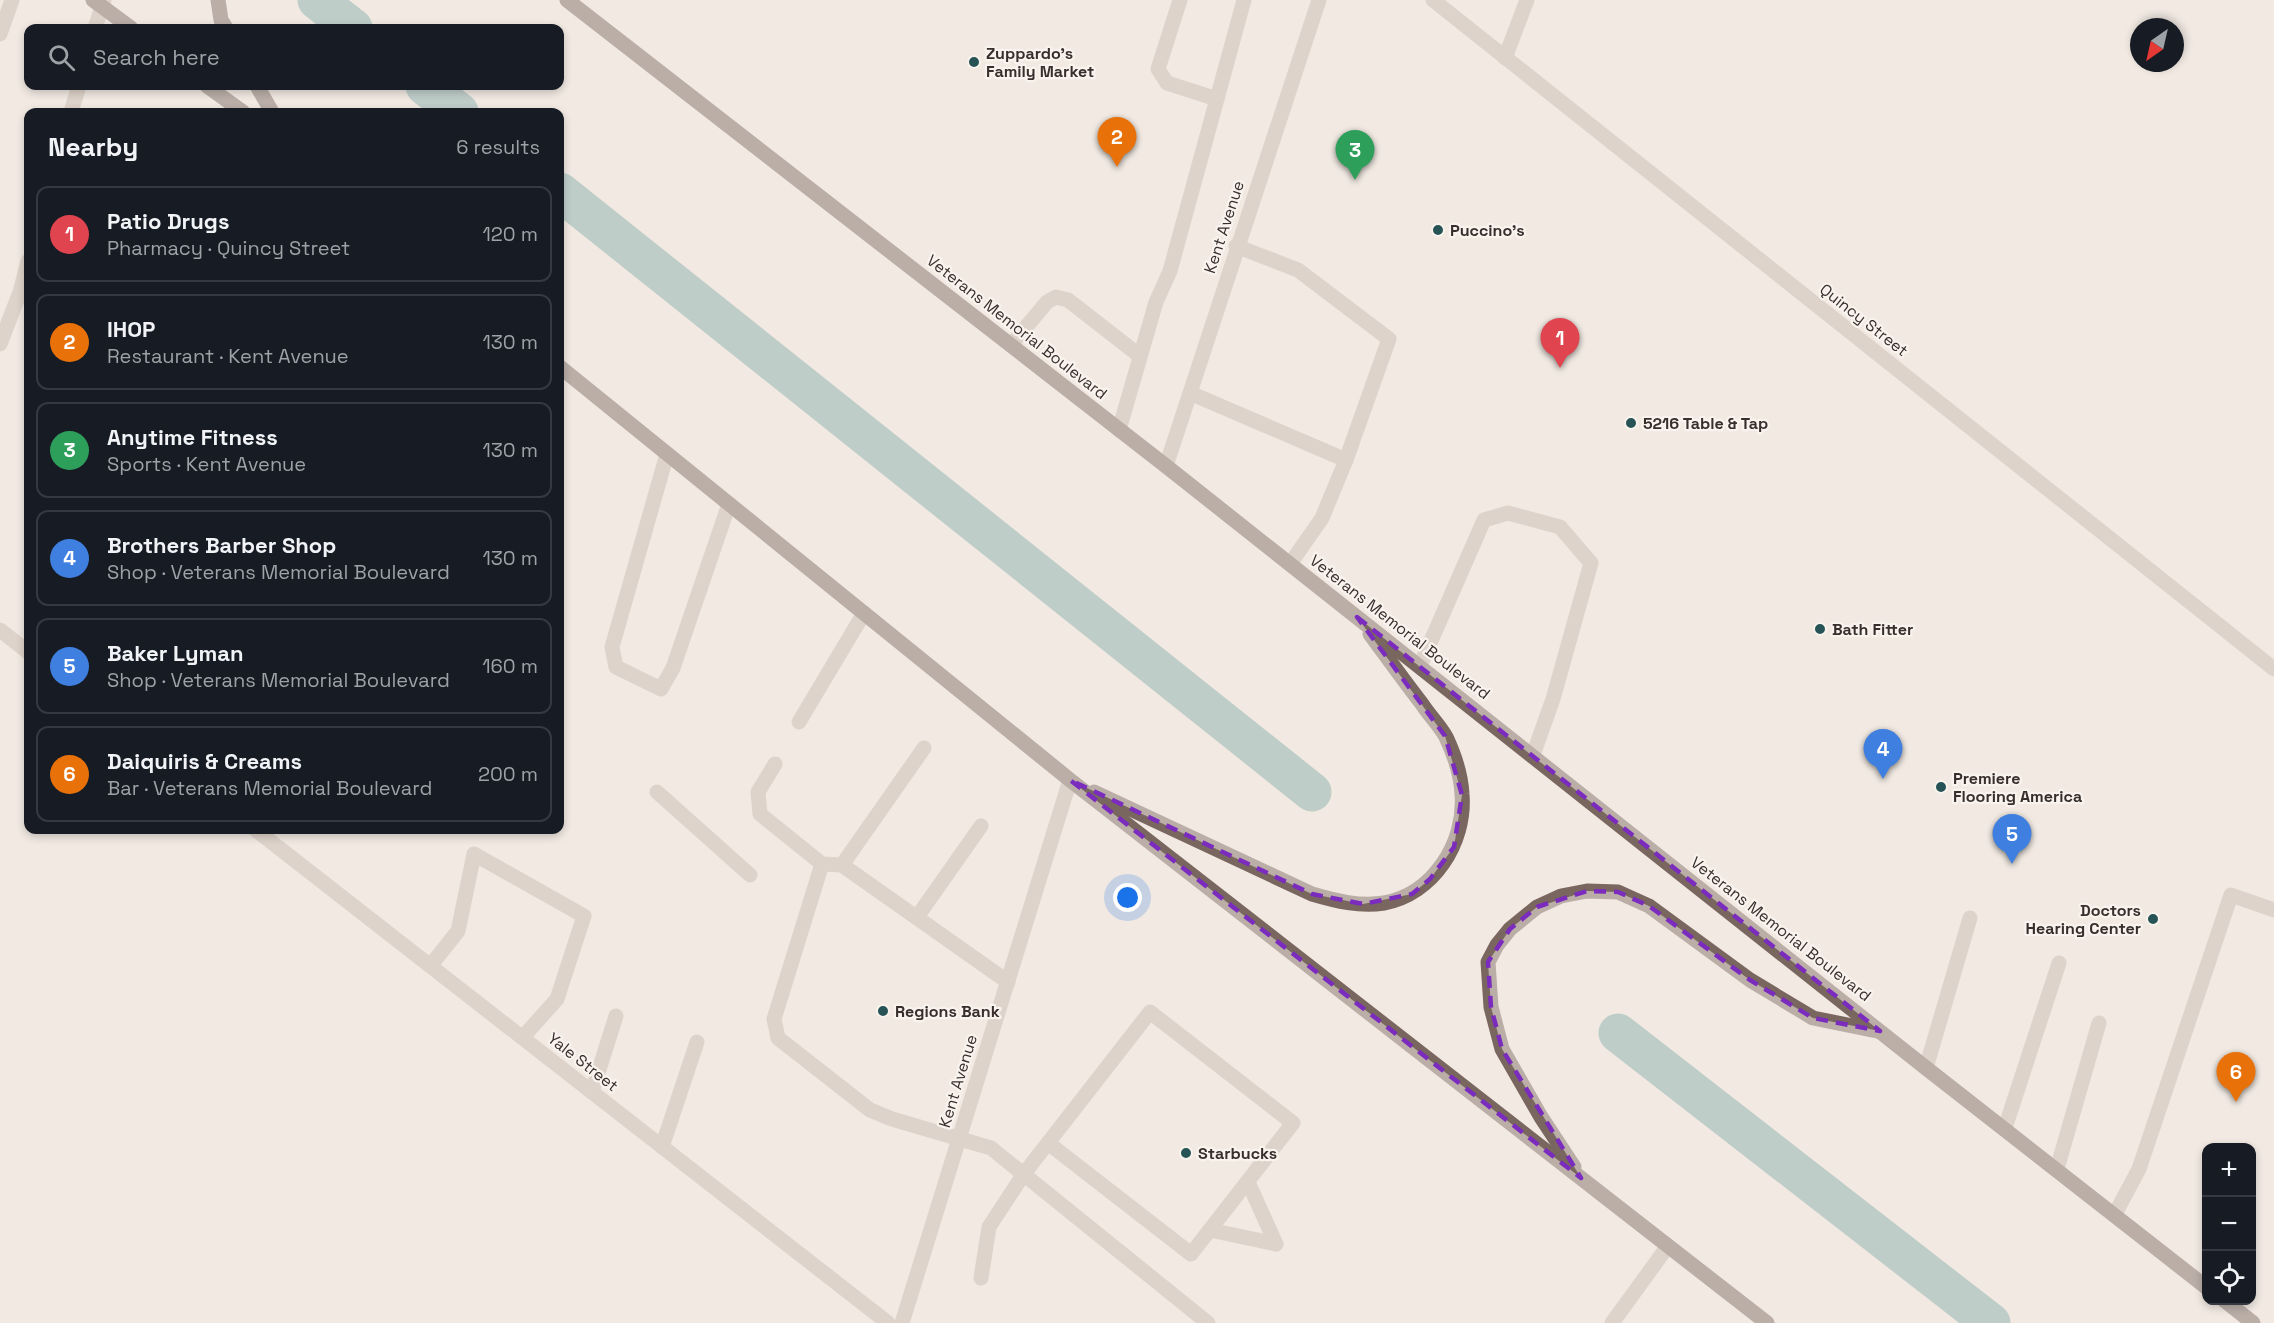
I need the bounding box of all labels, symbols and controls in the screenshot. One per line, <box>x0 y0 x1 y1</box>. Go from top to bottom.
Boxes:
north arrow <box>2130 18 2184 72</box>
search box <box>24 24 564 90</box>
icon: search <box>45 41 78 74</box>
text: Search here <box>93 43 220 71</box>
place label: Zuppardo's Family Market <box>986 43 1094 82</box>
marker: Zuppardo's Family Market <box>967 55 981 69</box>
pin: 2 <box>1098 118 1136 167</box>
text: Nearby <box>48 130 138 164</box>
pin: 3 <box>1336 130 1374 180</box>
text: 6 results <box>456 134 540 160</box>
street label: Kent Avenue <box>1199 178 1249 276</box>
text: Patio Drugs <box>107 207 229 235</box>
place label: Puccino's <box>1450 220 1525 241</box>
text: 1 <box>65 221 74 247</box>
text: 120 m <box>482 221 538 247</box>
marker: Puccino's <box>1431 223 1445 237</box>
text: Pharmacy · Quincy Street <box>107 235 350 261</box>
street label: Veterans Memorial Boulevard <box>923 250 1111 404</box>
street label: Quincy Street <box>1816 279 1912 361</box>
text: IHOP <box>107 315 155 343</box>
pin: 1 <box>1540 318 1580 368</box>
text: 2 <box>64 329 75 355</box>
text: 130 m <box>482 329 538 355</box>
text: Restaurant · Kent Avenue <box>107 343 349 369</box>
place label: 5216 Table & Tap <box>1643 413 1768 434</box>
marker: 5216 Table & Tap <box>1624 416 1638 430</box>
text: Anytime Fitness <box>107 423 278 451</box>
text: 3 <box>63 437 76 463</box>
text: 130 m <box>482 437 538 463</box>
text: Sports · Kent Avenue <box>107 451 306 477</box>
text: Brothers Barber Shop <box>107 531 336 559</box>
text: 4 <box>63 545 76 571</box>
text: 130 m <box>482 545 538 571</box>
street label: Veterans Memorial Boulevard <box>1306 550 1494 704</box>
text: Shop · Veterans Memorial Boulevard <box>107 559 450 585</box>
place label: Bath Fitter <box>1832 619 1913 640</box>
marker: Bath Fitter <box>1813 622 1827 636</box>
text: Baker Lyman <box>107 639 244 667</box>
text: 5 <box>64 653 76 679</box>
text: 160 m <box>482 653 538 679</box>
text: Shop · Veterans Memorial Boulevard <box>107 667 450 693</box>
pin: 4 <box>1864 730 1902 779</box>
text: Daiquiris & Creams <box>107 747 302 775</box>
text: 6 <box>63 761 76 787</box>
text: 200 m <box>478 761 538 787</box>
place label: Premiere Flooring America <box>1953 768 2082 807</box>
text: Bar · Veterans Memorial Boulevard <box>107 775 432 801</box>
marker: Premiere Flooring America <box>1934 780 1948 794</box>
pin: 5 <box>1992 814 2032 864</box>
street label: Veterans Memorial Boulevard <box>1687 852 1875 1006</box>
your location <box>1113 883 1142 912</box>
place label: Doctors Hearing Center <box>2026 900 2141 939</box>
marker: Doctors Hearing Center <box>2146 912 2160 926</box>
place label: Regions Bank <box>895 1001 1000 1022</box>
marker: Regions Bank <box>876 1004 890 1018</box>
street label: Yale Street <box>543 1028 623 1096</box>
street label: Kent Avenue <box>934 1032 982 1130</box>
pin: 6 <box>2216 1052 2256 1102</box>
place label: Starbucks <box>1198 1143 1277 1164</box>
map controls <box>2202 1143 2256 1305</box>
button: + <box>2202 1143 2256 1197</box>
marker: Starbucks <box>1179 1146 1193 1160</box>
button: − <box>2202 1197 2256 1251</box>
button: locate <box>2202 1251 2256 1305</box>

